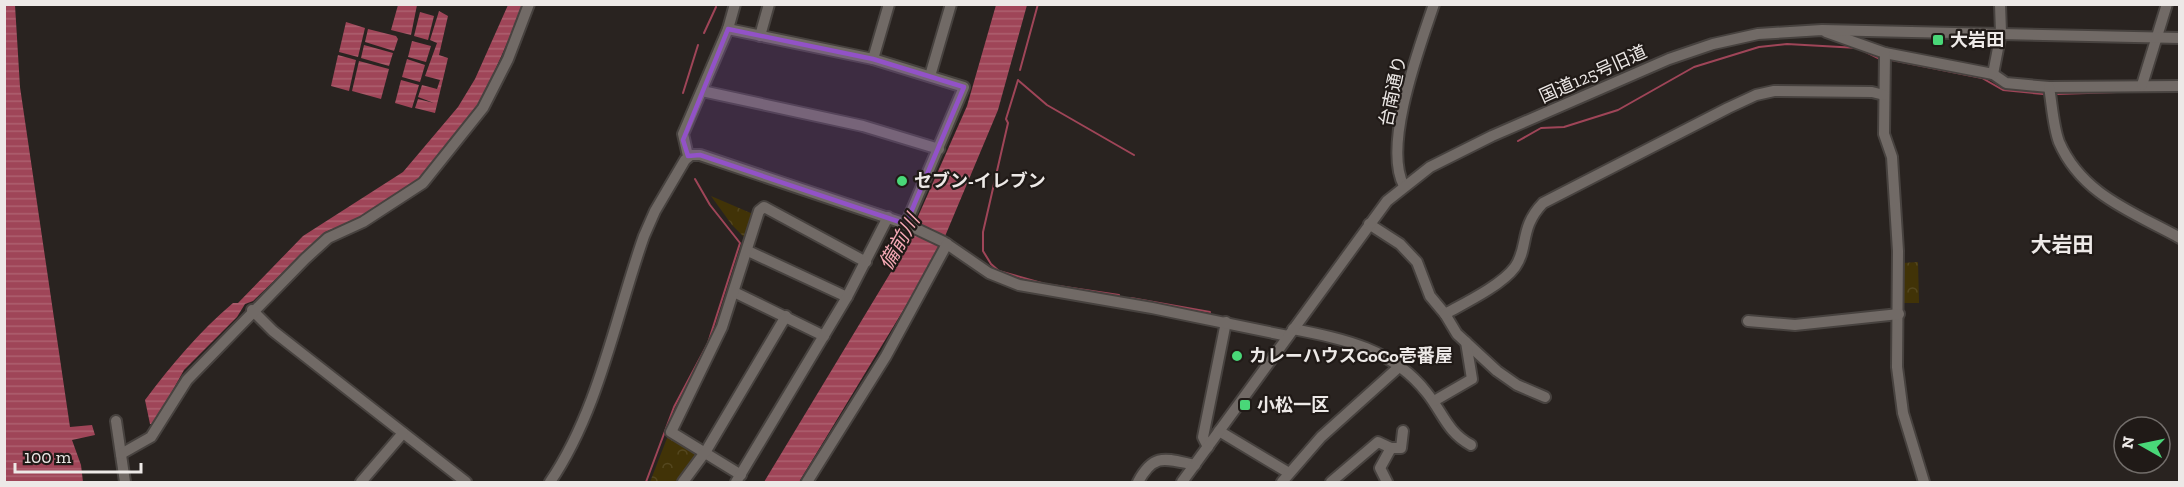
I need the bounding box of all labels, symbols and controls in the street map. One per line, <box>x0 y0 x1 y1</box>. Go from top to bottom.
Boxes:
place label: 大岩田 <box>1950 29 2004 51</box>
marker: 大岩田 <box>1931 33 1945 47</box>
street label: 国道125号旧道 <box>1536 40 1650 108</box>
street label: 台南通り <box>1375 53 1411 129</box>
place label: セブン-イレブン <box>914 170 1046 192</box>
marker: セブン-イレブン <box>895 174 909 188</box>
water label: 備前川 <box>874 208 925 274</box>
district label: 大岩田 <box>2031 232 2094 257</box>
place label: カレーハウスCoCo壱番屋 <box>1249 345 1453 367</box>
marker: カレーハウスCoCo壱番屋 <box>1230 349 1244 363</box>
place label: 小松一区 <box>1257 394 1329 416</box>
marker: 小松一区 <box>1238 398 1252 412</box>
north arrow <box>2112 415 2172 475</box>
text: N <box>2117 435 2138 450</box>
scale bar <box>15 436 141 474</box>
text: 100 m <box>24 446 72 468</box>

